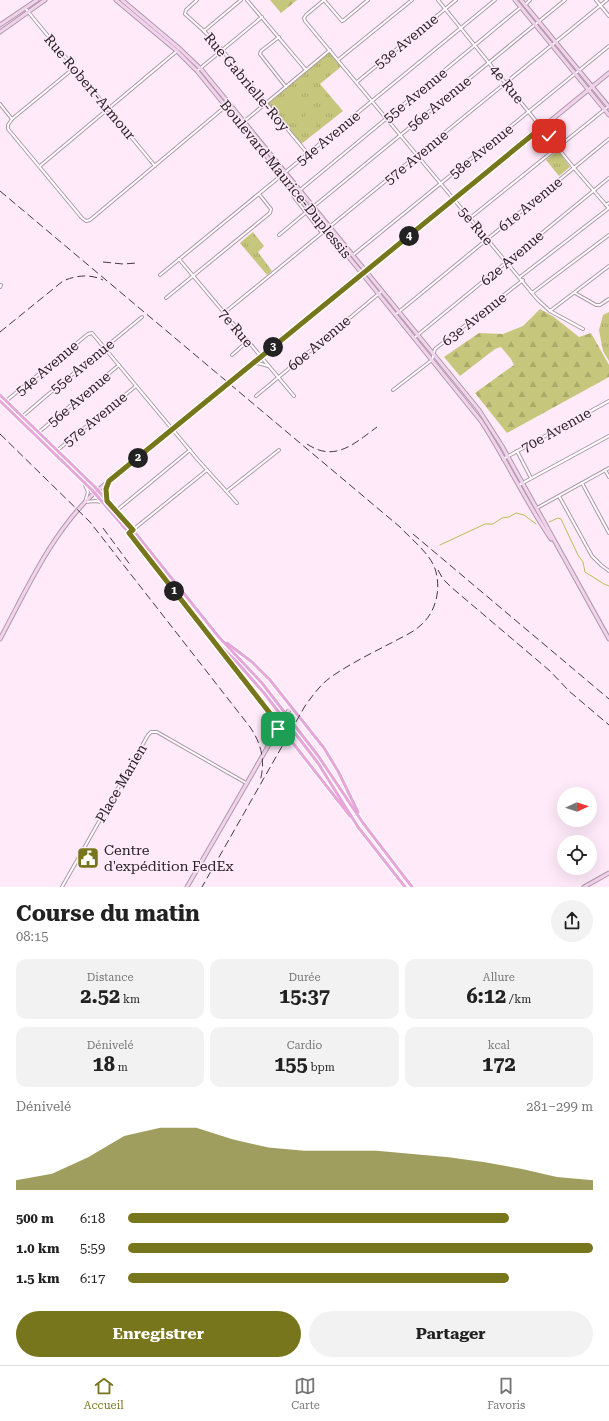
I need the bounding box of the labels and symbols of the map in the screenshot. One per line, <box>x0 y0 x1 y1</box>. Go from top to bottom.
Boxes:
street label: 53e Avenue <box>371 10 441 71</box>
street label: Rue Gabrielle-Roy <box>201 30 293 135</box>
street label: Rue Robert-Armour <box>41 31 139 143</box>
street label: 4e Rue <box>487 61 528 107</box>
street label: 55e Avenue <box>380 64 450 125</box>
street label: 56e Avenue <box>404 72 474 133</box>
street label: Boulevard Maurice-Duplessis <box>217 97 355 262</box>
street label: 54e Avenue <box>293 107 363 168</box>
pin <box>532 119 566 153</box>
street label: 58e Avenue <box>446 120 516 181</box>
street label: 57e Avenue <box>381 126 451 187</box>
street label: 61e Avenue <box>495 173 565 234</box>
street label: 5e Rue <box>455 204 497 249</box>
pin: 4 <box>399 226 419 246</box>
street label: 62e Avenue <box>477 227 547 289</box>
street label: 63e Avenue <box>439 289 510 349</box>
street label: 7e Rue <box>215 306 257 351</box>
street label: 60e Avenue <box>284 312 354 374</box>
street label: 55e Avenue <box>47 335 117 396</box>
street label: 54e Avenue <box>12 337 82 399</box>
pin: 3 <box>263 337 283 357</box>
street label: 56e Avenue <box>44 368 114 430</box>
street label: 57e Avenue <box>60 388 130 449</box>
street label: 70e Avenue <box>518 404 594 456</box>
pin: 2 <box>128 448 148 468</box>
pin: 1 <box>164 581 184 601</box>
pin <box>261 712 295 746</box>
street label: Place Marien <box>92 741 150 825</box>
north arrow <box>557 787 597 827</box>
place label: Centre d'expédition FedEx <box>104 842 234 874</box>
public building icon: Centre d'expédition FedEx <box>75 845 101 871</box>

